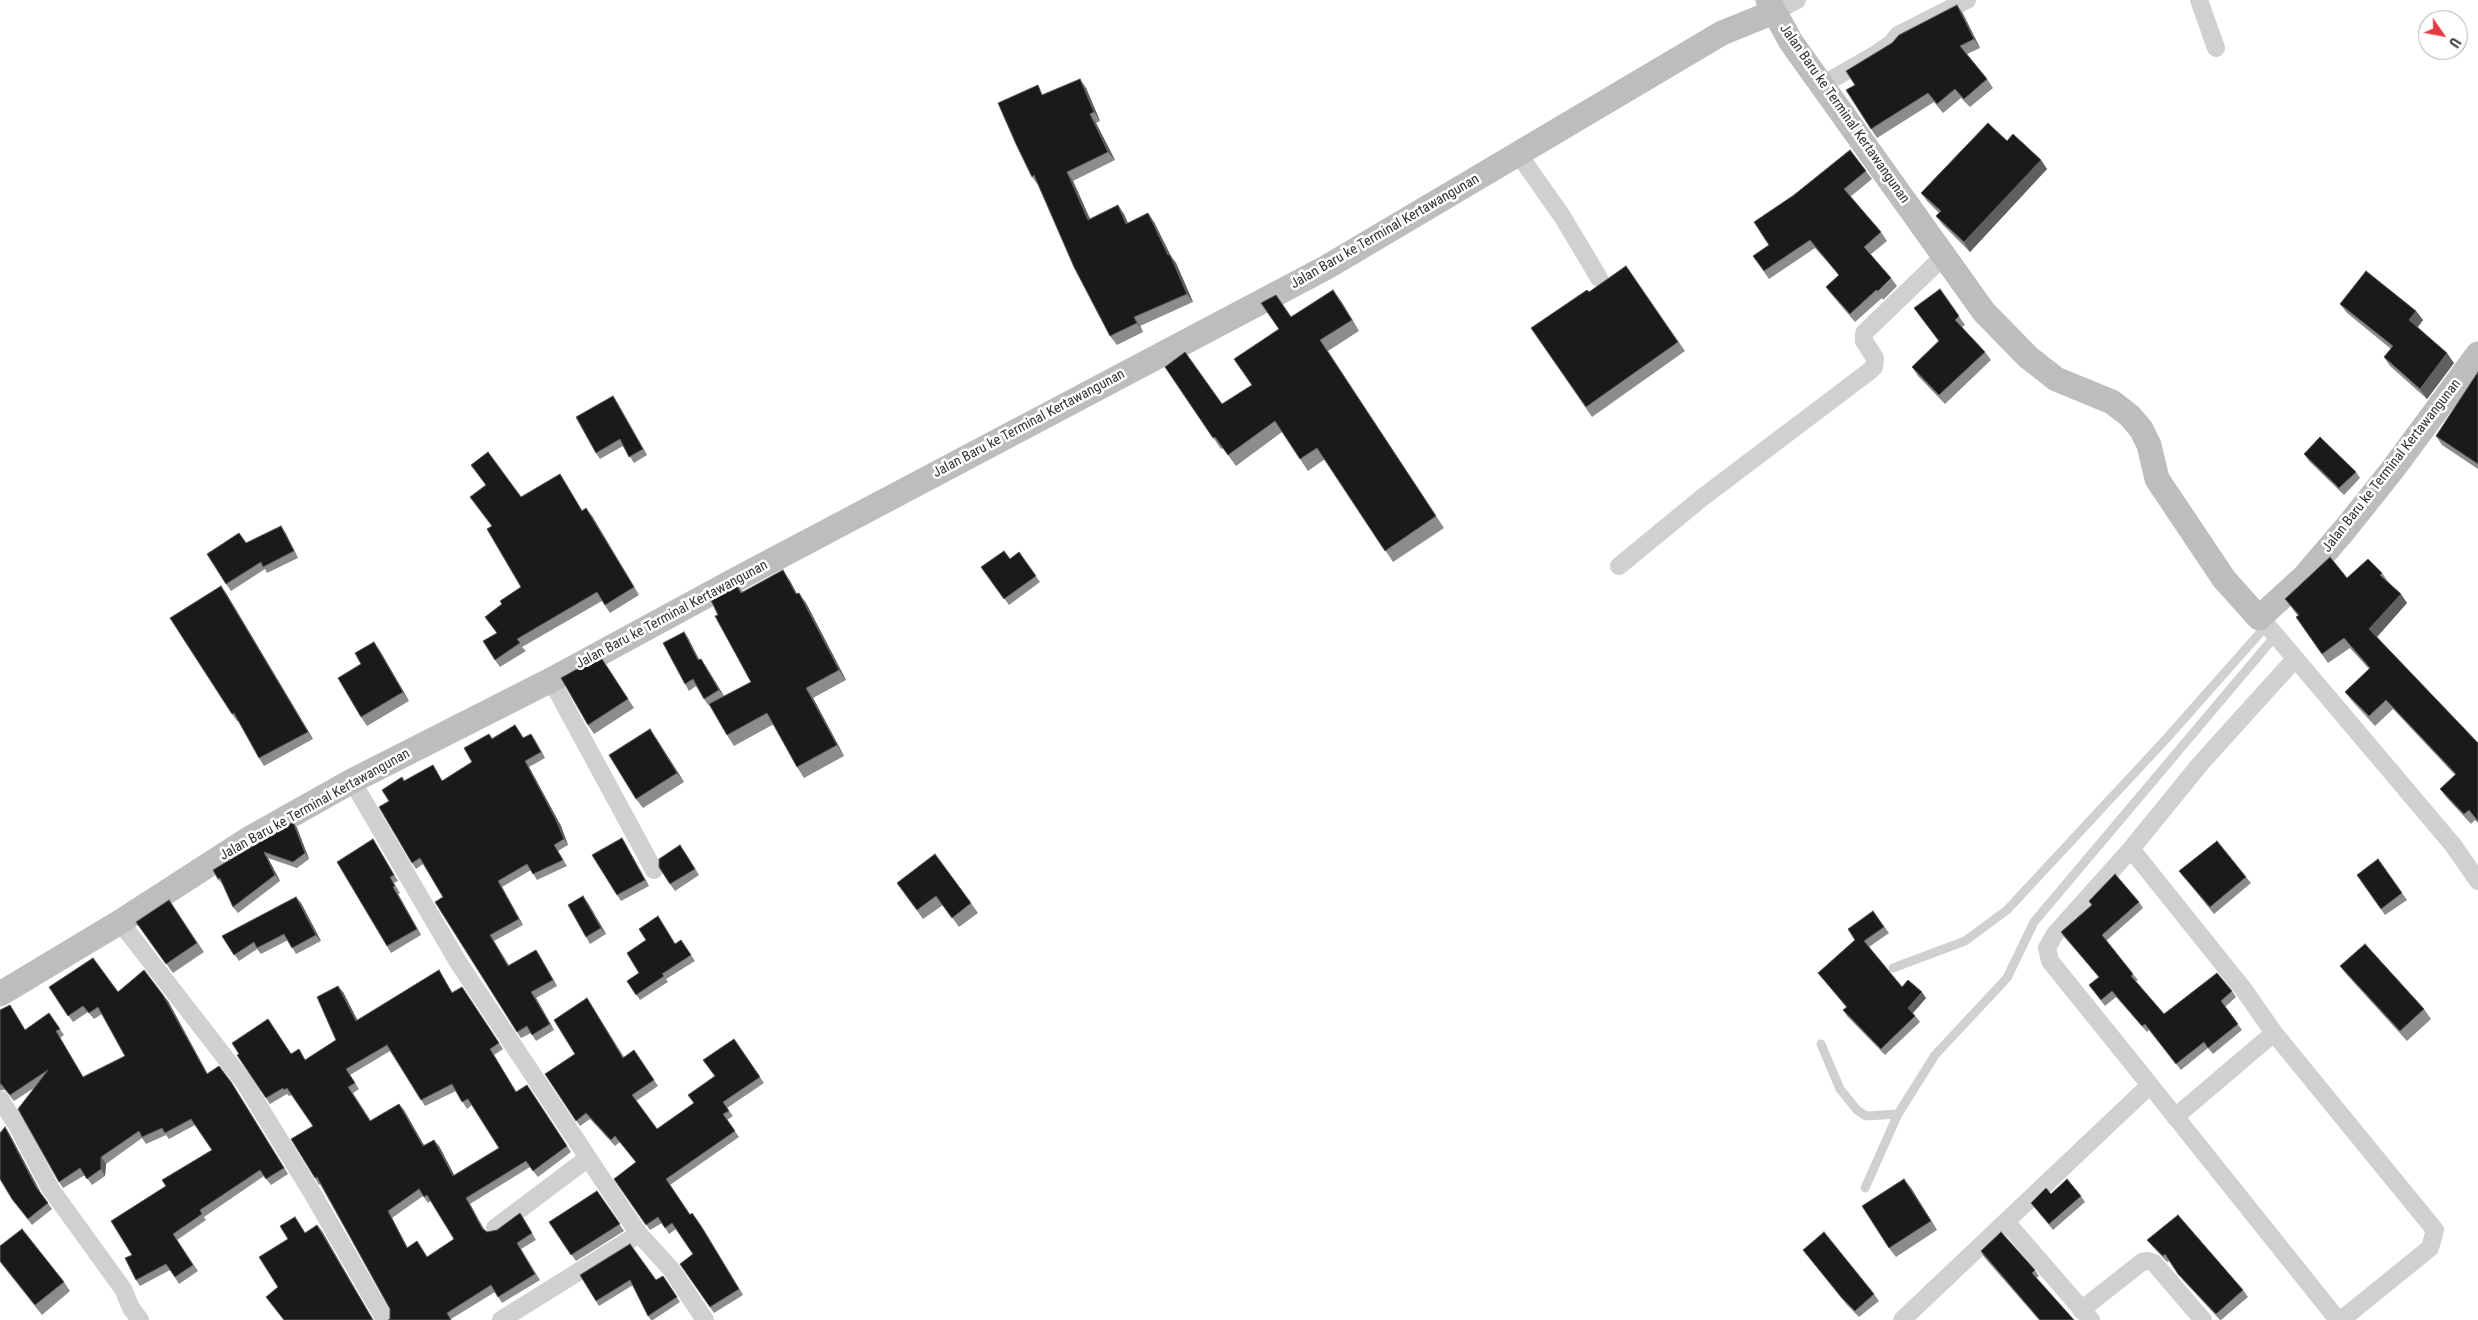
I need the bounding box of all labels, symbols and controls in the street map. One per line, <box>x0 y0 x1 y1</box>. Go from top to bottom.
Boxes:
north arrow <box>2418 10 2468 60</box>
street label: Jalan Baru ke Terminal Kertawangunan <box>1775 21 1913 207</box>
text: U <box>2446 35 2464 50</box>
street label: Jalan Baru ke Terminal Kertawangunan <box>1288 171 1482 293</box>
street label: Jalan Baru ke Terminal Kertawangunan <box>930 366 1128 482</box>
street label: Jalan Baru ke Terminal Kertawangunan <box>2319 376 2465 556</box>
street label: Jalan Baru ke Terminal Kertawangunan <box>573 557 771 673</box>
street label: Jalan Baru ke Terminal Kertawangunan <box>217 746 413 864</box>

